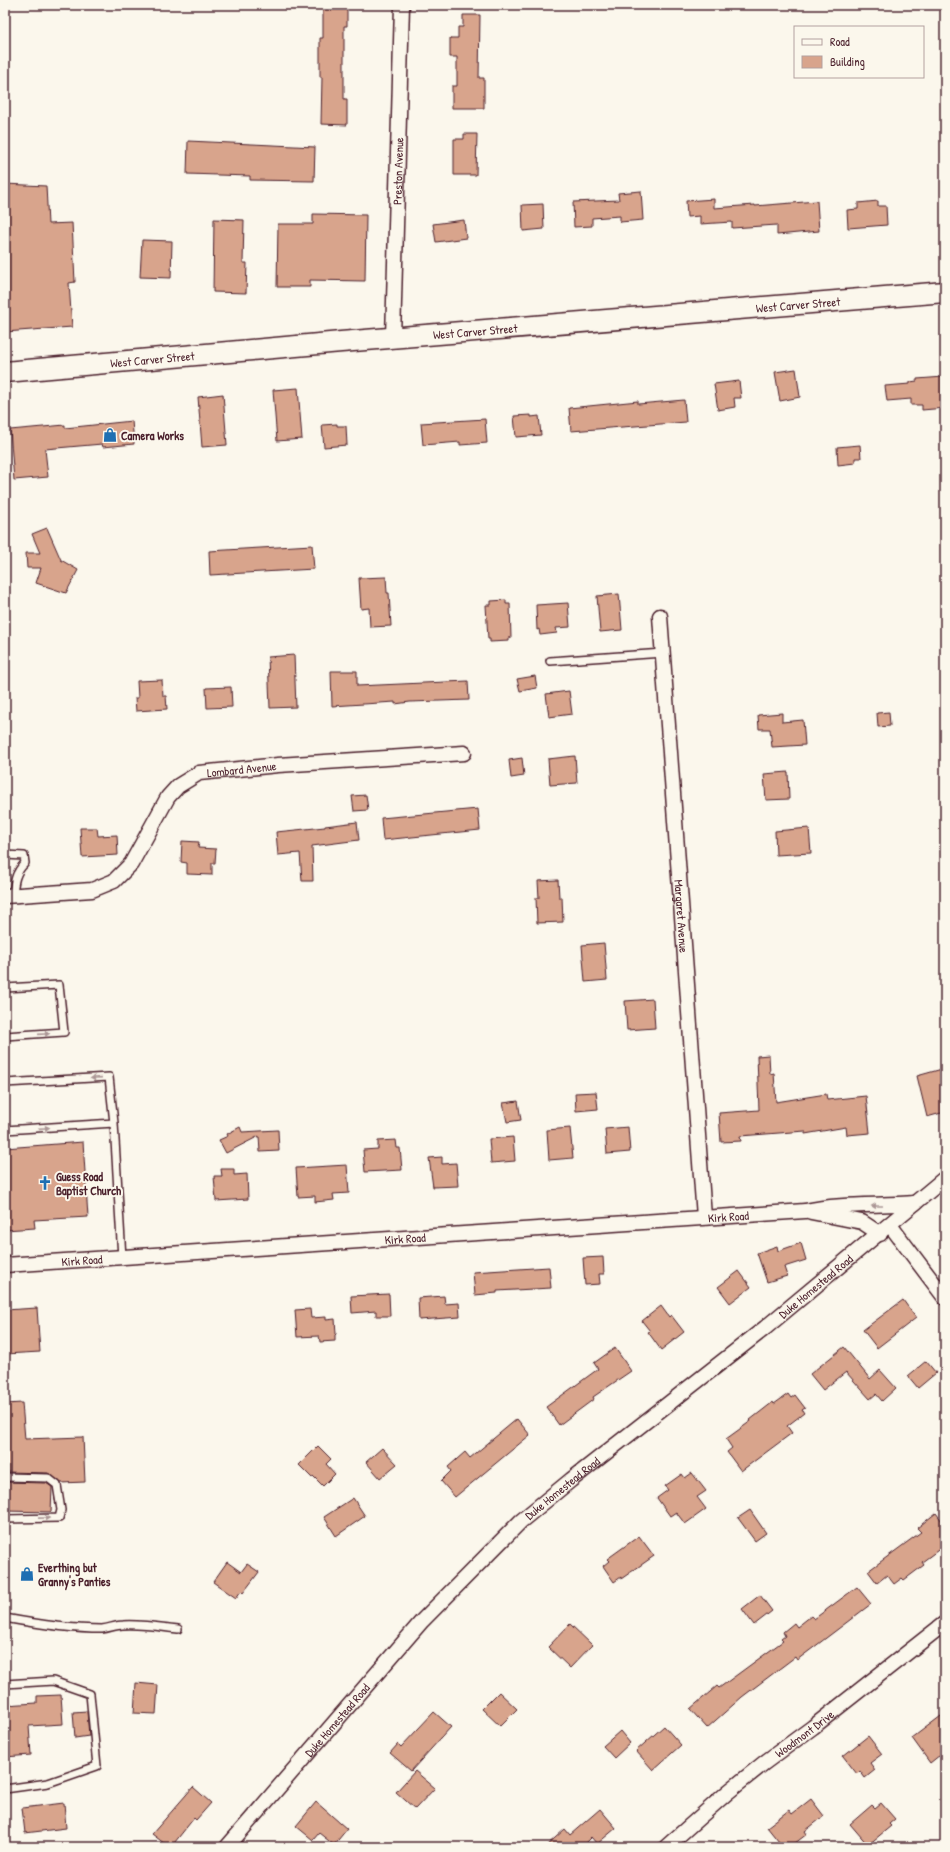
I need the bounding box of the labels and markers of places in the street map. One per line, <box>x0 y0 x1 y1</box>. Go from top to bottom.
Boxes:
shop icon: Camera Works <box>102 427 118 443</box>
place label: Camera Works <box>121 427 184 444</box>
place label: Guess Road Baptist Church <box>56 1168 122 1200</box>
church icon: Guess Road Baptist Church <box>37 1175 53 1191</box>
place label: Everthing but Granny's Panties <box>38 1559 111 1591</box>
shop icon: Everthing but Granny's Panties <box>19 1566 35 1582</box>

